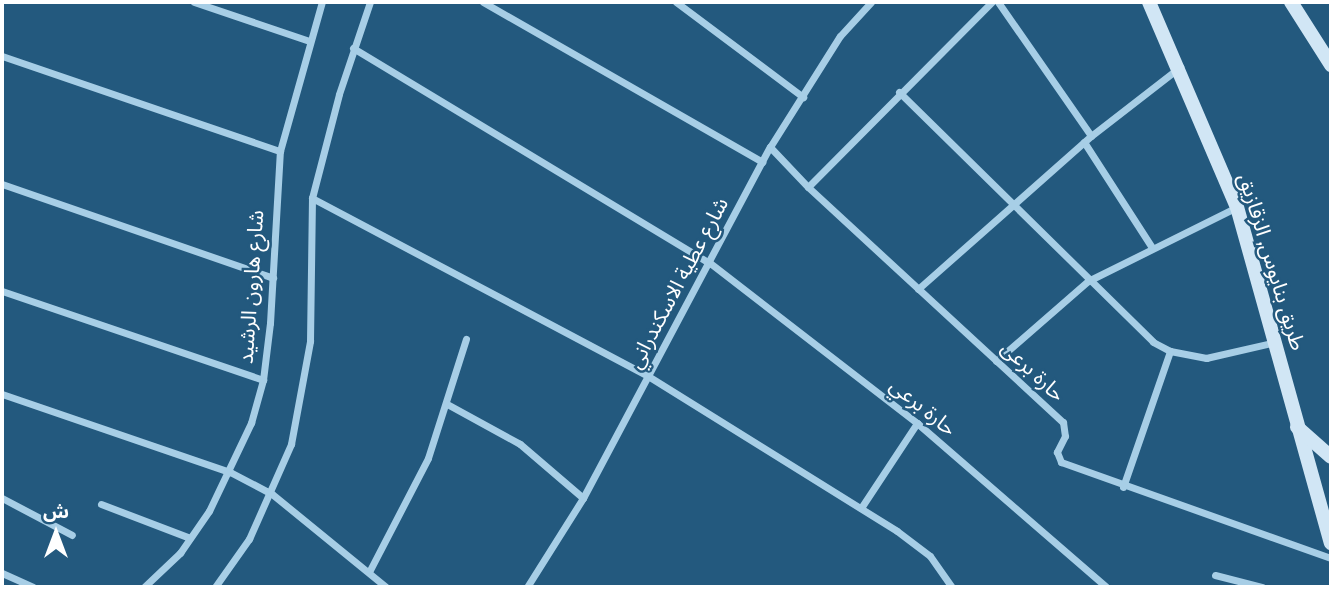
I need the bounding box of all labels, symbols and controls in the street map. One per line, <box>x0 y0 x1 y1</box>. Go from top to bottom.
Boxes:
street label: طريق بنايوس, الزقازيق <box>1233 170 1311 354</box>
street label: شارع عطية الاسكندراني <box>622 193 734 373</box>
street label: شارع هارون الرشيد <box>233 209 269 365</box>
street label: حارة برعى <box>996 335 1070 407</box>
street label: حارة برعي <box>885 373 961 441</box>
north arrow <box>21 498 91 568</box>
text: ش <box>43 500 69 523</box>

